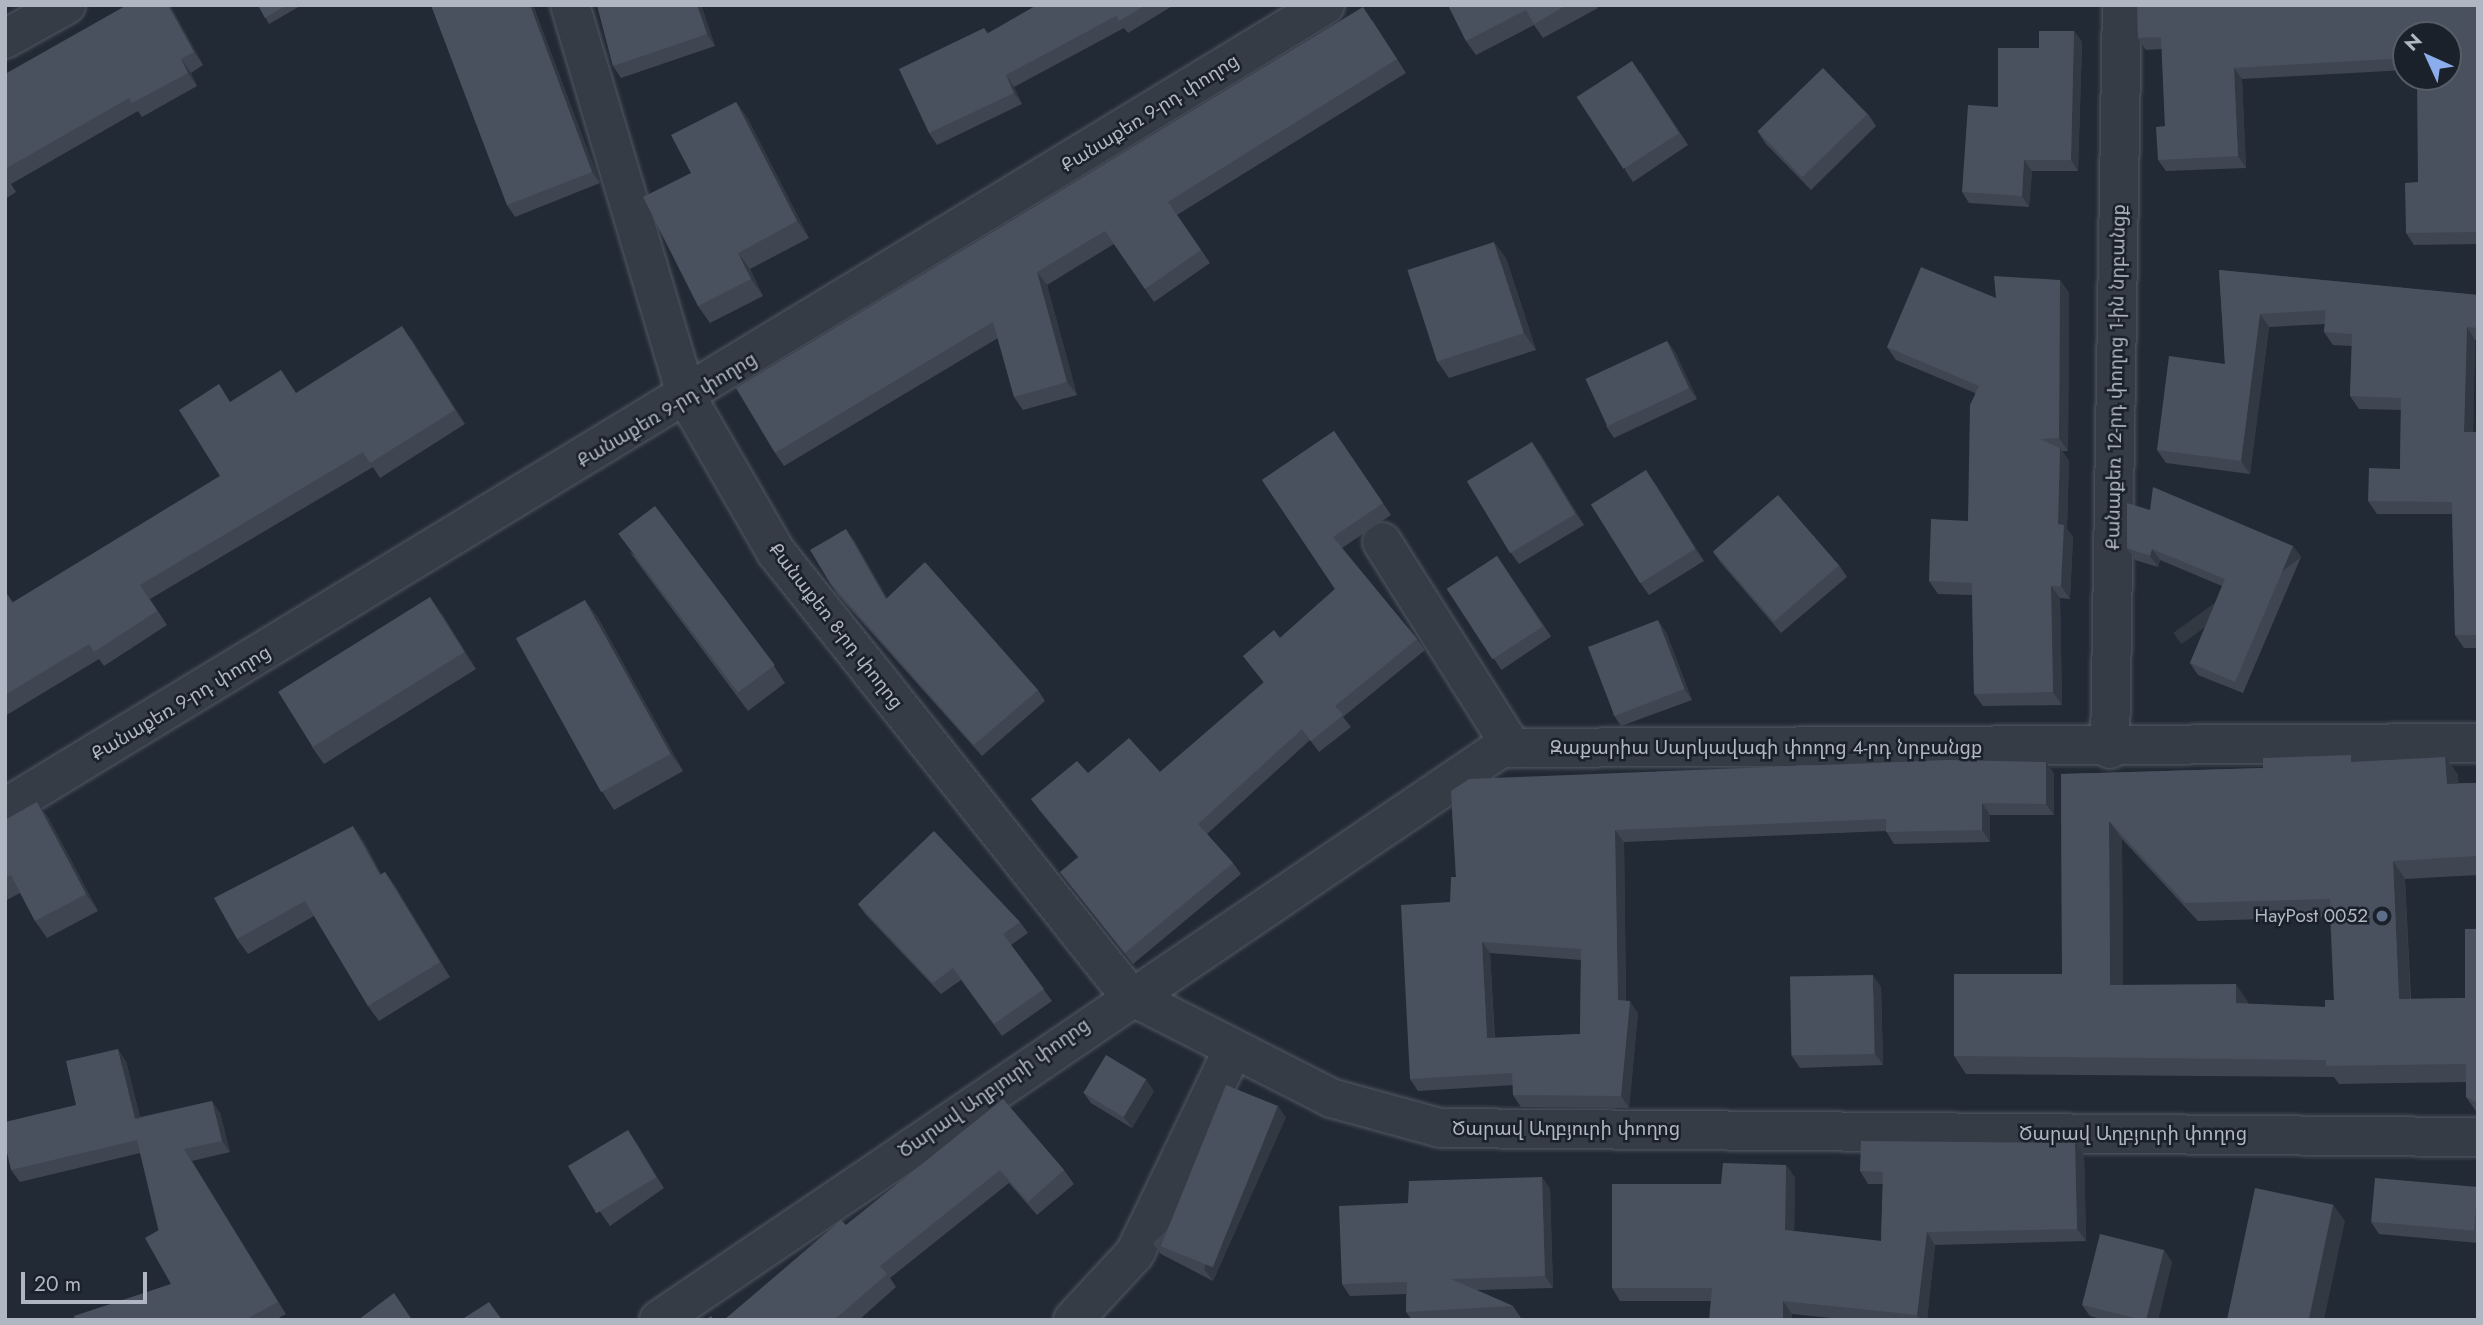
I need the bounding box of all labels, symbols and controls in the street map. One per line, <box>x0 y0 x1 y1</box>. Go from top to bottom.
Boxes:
north arrow <box>2392 21 2462 91</box>
text: N <box>2398 27 2428 57</box>
street label: Քանաքեռ 9-րդ փողոց <box>1057 49 1243 177</box>
street label: Քանաքեռ 12-րդ փողոց 1-ին նրբանցք <box>2102 204 2130 550</box>
street label: Քանաքեռ 9-րդ փողոց <box>573 347 761 473</box>
street label: Քանաքեռ 8-րդ փողոց <box>764 538 908 714</box>
street label: Քանաքեռ 9-րդ փողոց <box>87 640 275 766</box>
street label: Զաքարիա Սարկավագի փողոց 4-րդ նրբանցք <box>1550 737 1982 759</box>
place label: HayPost 0052 <box>2255 905 2368 927</box>
marker: HayPost 0052 <box>2374 908 2390 924</box>
street label: Ծարավ Աղբյուրի փողոց <box>894 1013 1094 1163</box>
street label: Ծարավ Աղբյուրի փողոց <box>1452 1118 1680 1140</box>
street label: Ծարավ Աղբյուրի փողոց <box>2019 1123 2247 1145</box>
scale bar <box>24 1258 150 1302</box>
text: 20 m <box>34 1269 81 1299</box>

